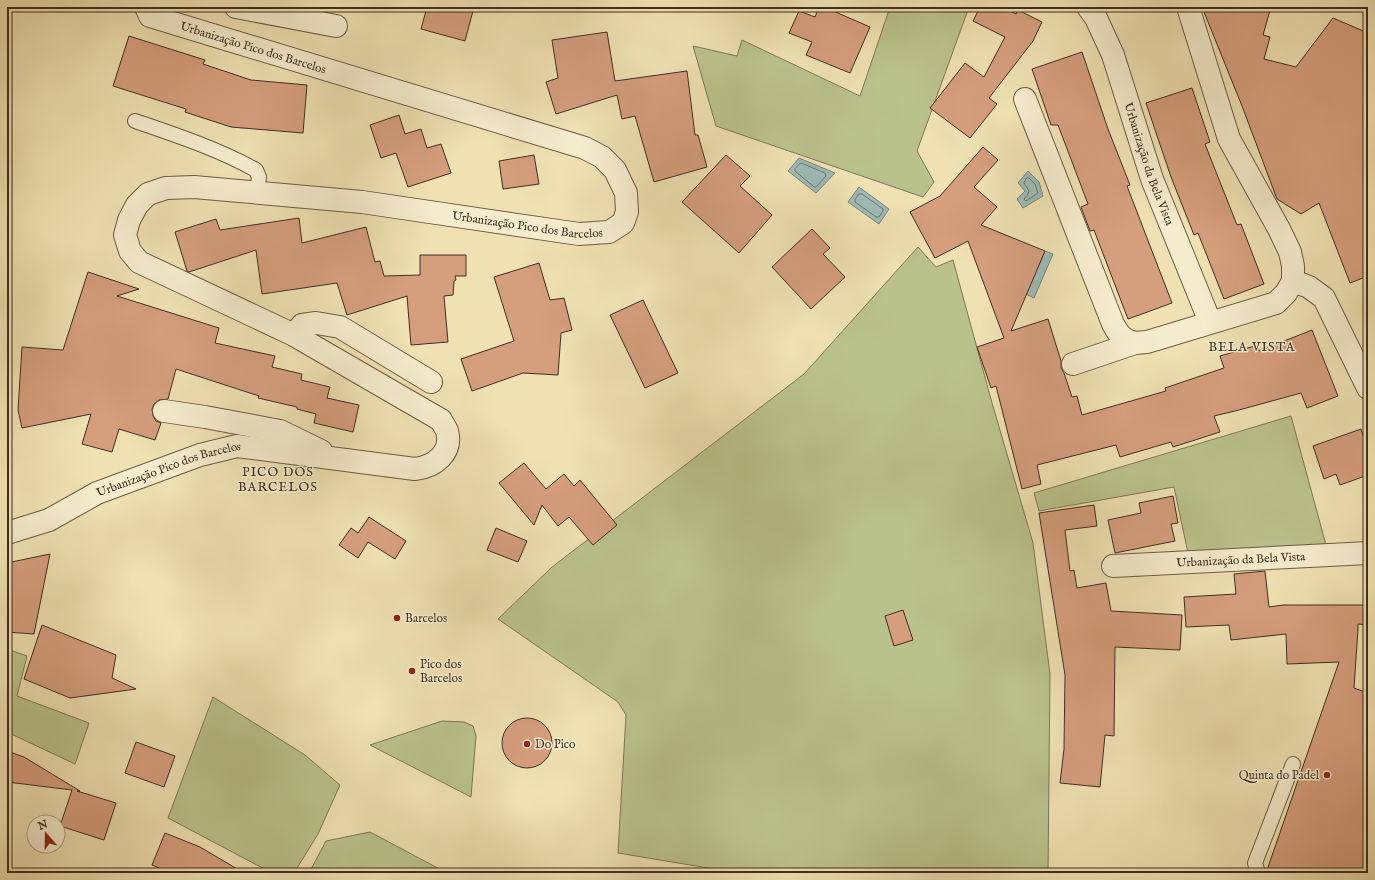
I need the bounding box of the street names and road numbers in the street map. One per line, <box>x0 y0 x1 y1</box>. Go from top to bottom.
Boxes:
street label: Urbanização Pico dos Barcelos <box>178 19 328 77</box>
street label: Urbanização da Bela Vista <box>1121 101 1178 228</box>
street label: Urbanização Pico dos Barcelos <box>451 208 603 242</box>
street label: Urbanização Pico dos Barcelos <box>94 439 242 500</box>
street label: Urbanização da Bela Vista <box>1176 549 1306 570</box>

